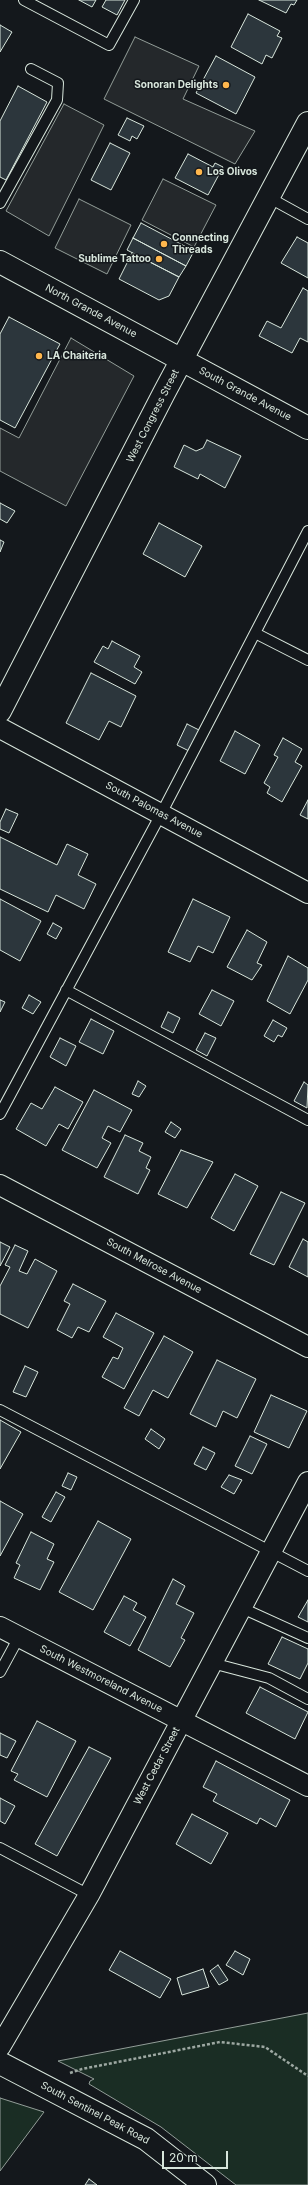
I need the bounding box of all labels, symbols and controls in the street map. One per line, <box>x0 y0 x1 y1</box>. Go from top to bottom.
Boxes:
place label: Sonoran Delights <box>134 79 218 91</box>
marker: Sonoran Delights <box>221 80 231 90</box>
place label: Los Olivos <box>207 166 257 178</box>
marker: Los Olivos <box>194 167 204 177</box>
place label: Connecting Threads <box>172 232 229 256</box>
marker: Connecting Threads <box>159 239 169 249</box>
place label: Sublime Tattoo <box>78 253 151 265</box>
marker: Sublime Tattoo <box>154 254 164 264</box>
street label: North Grande Avenue <box>43 282 139 340</box>
place label: LA Chaiteria <box>47 350 107 362</box>
marker: LA Chaiteria <box>34 351 44 361</box>
street label: South Grande Avenue <box>197 365 293 423</box>
street label: West Congress Street <box>124 367 182 465</box>
street label: South Palomas Avenue <box>103 779 205 841</box>
street label: South Melrose Avenue <box>104 1236 204 1296</box>
street label: South Westmoreland Avenue <box>38 1643 164 1715</box>
street label: West Cedar Street <box>131 1725 183 1807</box>
street label: South Sentinel Peak Road <box>39 2079 151 2147</box>
scale bar <box>164 2143 230 2169</box>
text: 20 m <box>169 2150 198 2165</box>

